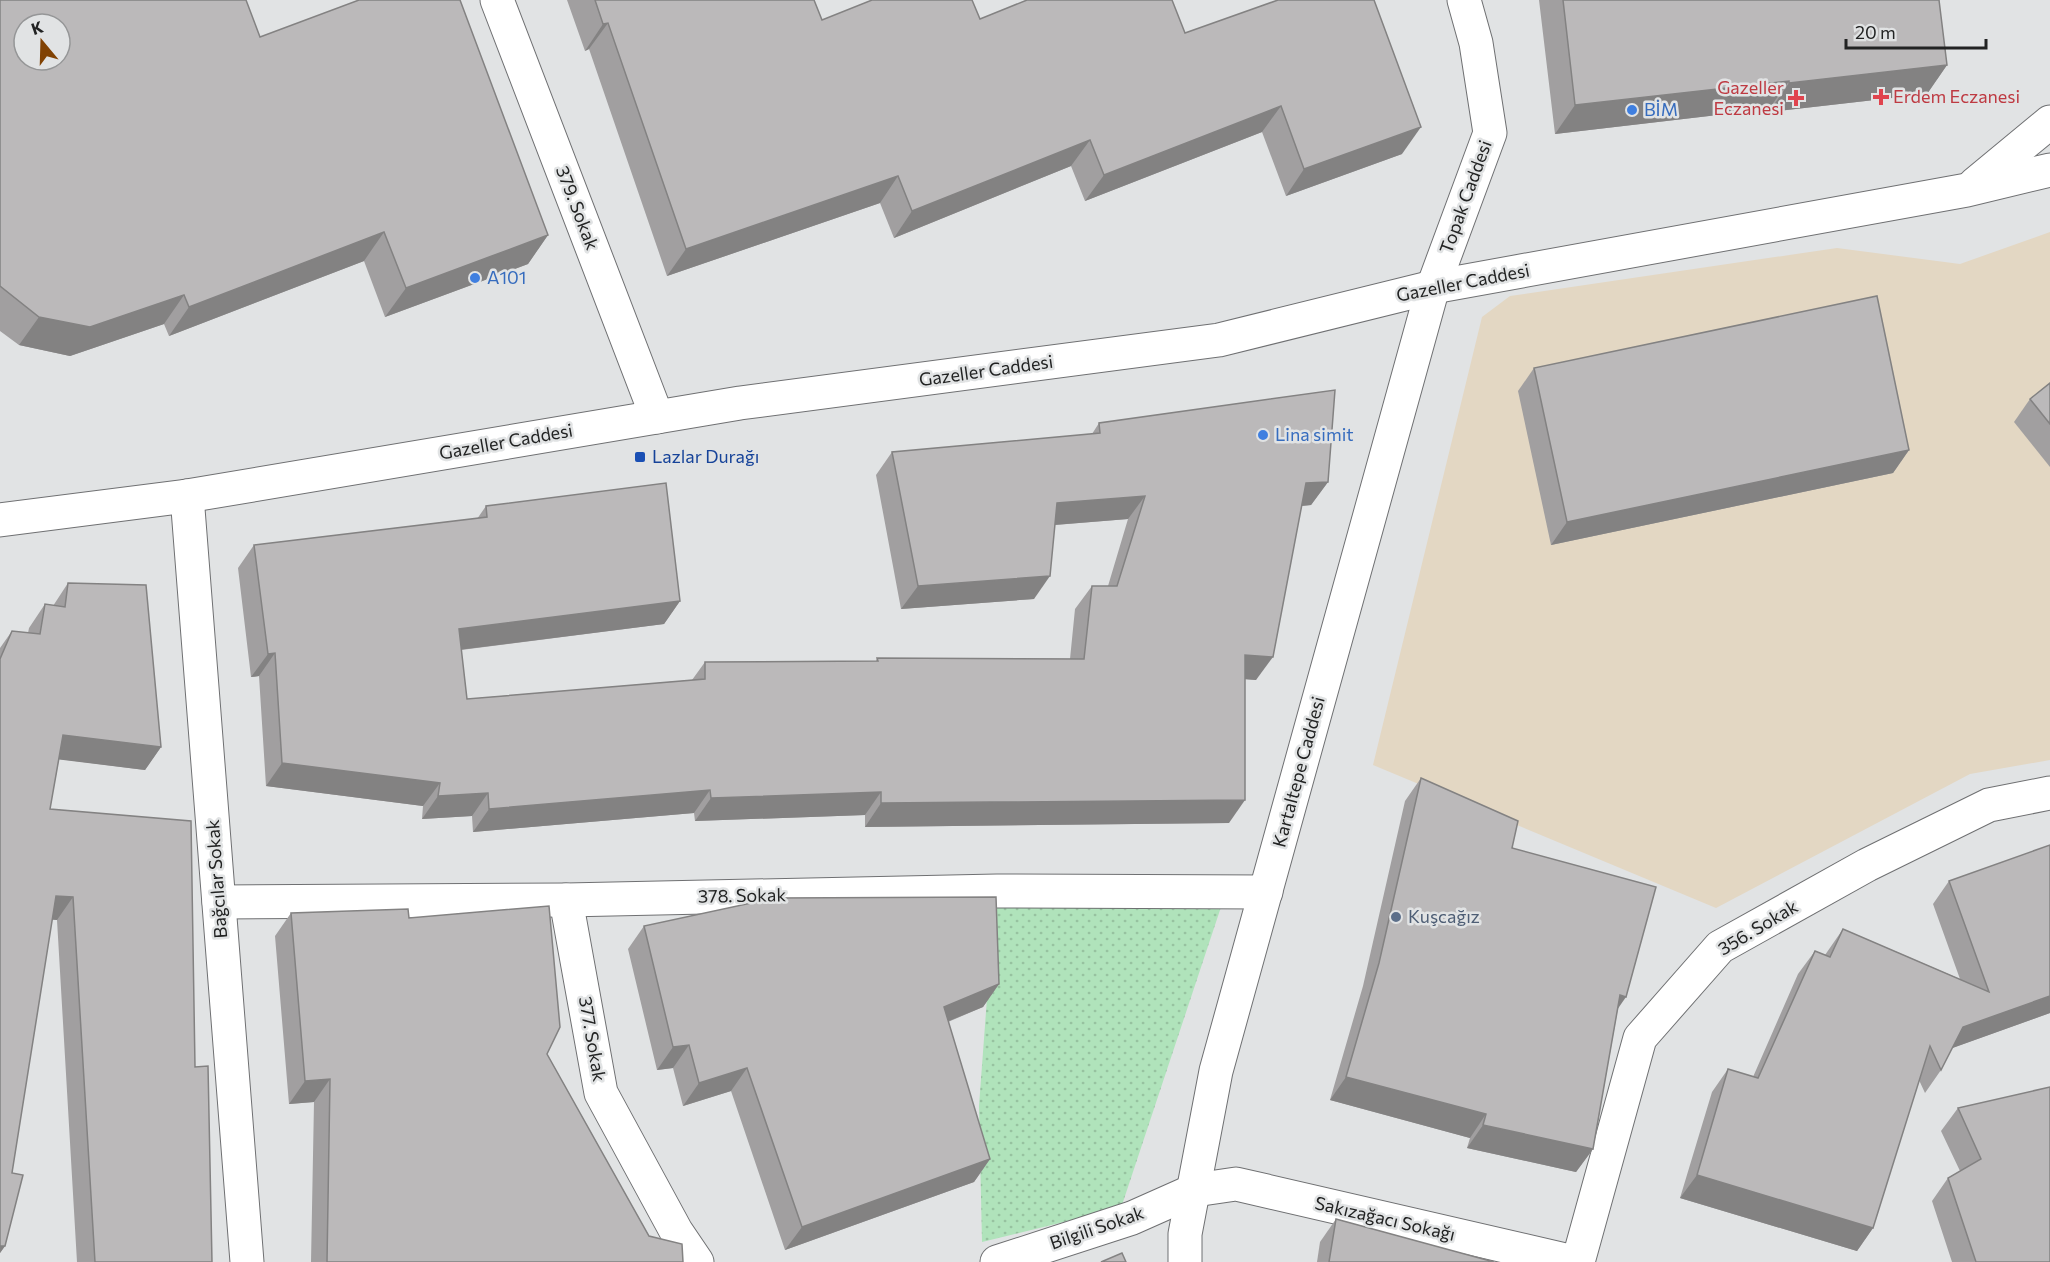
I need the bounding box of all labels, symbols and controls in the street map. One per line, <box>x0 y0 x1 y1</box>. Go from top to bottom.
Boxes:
north arrow <box>12 12 72 72</box>
scale bar <box>1846 12 1986 50</box>
text: K <box>29 17 45 38</box>
text: 20 m <box>1855 21 1896 43</box>
place label: Gazeller Eczanesi <box>1713 76 1784 119</box>
place label: Erdem Eczanesi <box>1893 85 2020 107</box>
marker: Erdem Eczanesi <box>1874 90 1888 104</box>
marker: Gazeller Eczanesi <box>1789 91 1803 105</box>
place label: BİM <box>1644 98 1678 120</box>
marker: BİM <box>1625 103 1639 117</box>
street label: Topak Caddesi <box>1434 137 1496 256</box>
street label: 379. Sokak <box>552 163 604 253</box>
street label: Gazeller Caddesi <box>1394 258 1531 306</box>
place label: A101 <box>487 266 527 288</box>
marker: A101 <box>468 271 482 285</box>
street label: Gazeller Caddesi <box>917 350 1054 390</box>
street label: Gazeller Caddesi <box>437 418 574 464</box>
place label: Lina simit <box>1275 423 1354 445</box>
marker: Lina simit <box>1256 428 1270 442</box>
place label: Lazlar Durağı <box>652 445 759 467</box>
marker: Lazlar Durağı <box>633 450 647 464</box>
street label: Kartaltepe Caddesi <box>1267 694 1329 850</box>
street label: Bağcılar Sokak <box>201 819 231 939</box>
street label: 378. Sokak <box>698 883 787 907</box>
street label: 356. Sokak <box>1714 895 1802 960</box>
place label: Kuşcağız <box>1408 905 1480 927</box>
marker: Kuşcağız <box>1389 910 1403 924</box>
street label: 377. Sokak <box>575 995 611 1083</box>
street label: Sakızağacı Sokağı <box>1313 1191 1458 1245</box>
street label: Bilgili Sokak <box>1047 1201 1147 1253</box>

